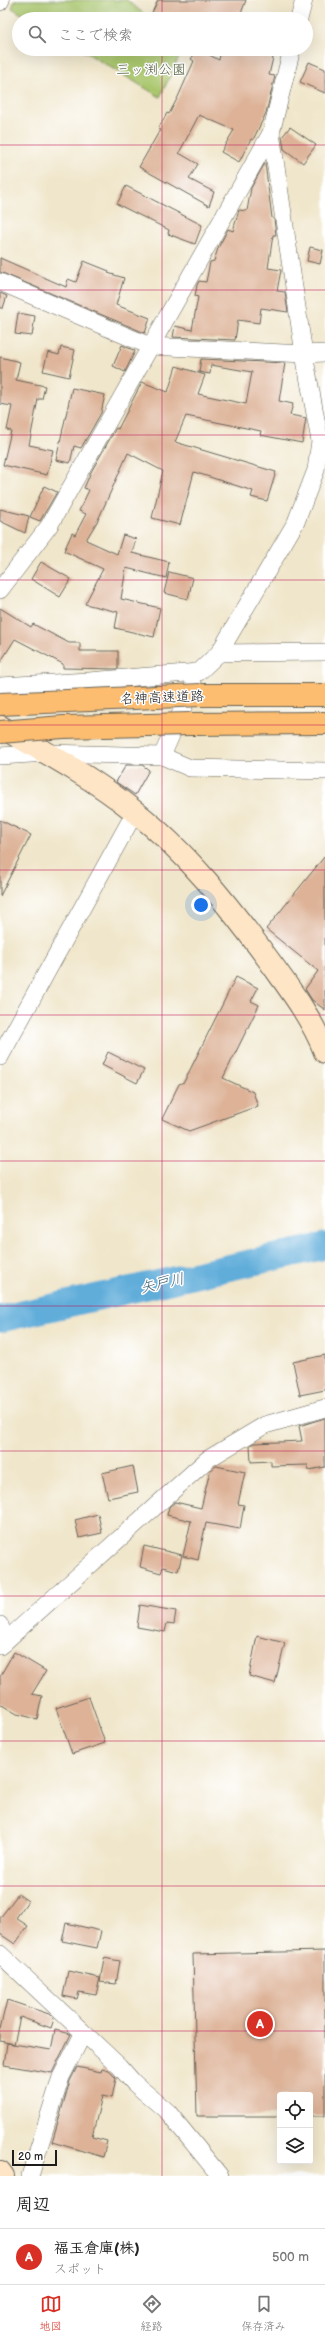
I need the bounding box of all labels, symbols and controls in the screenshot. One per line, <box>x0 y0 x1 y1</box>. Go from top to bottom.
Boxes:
search box <box>12 12 313 56</box>
icon: search <box>26 23 48 45</box>
text: ここで検索 <box>58 26 133 45</box>
park label: 三ッ渕公園 <box>116 61 186 78</box>
street label: 名神高速道路 <box>120 688 204 707</box>
your location <box>191 895 211 915</box>
water label: 矢戸川 <box>138 1269 186 1298</box>
pin: A <box>247 2009 273 2039</box>
map controls <box>277 2092 313 2164</box>
button: locate <box>277 2092 313 2128</box>
button: layers <box>277 2128 313 2164</box>
scale bar <box>12 2148 57 2167</box>
text: 20 m <box>18 2150 43 2163</box>
text: 周辺 <box>16 2195 50 2215</box>
text: 福玉倉庫(株) <box>54 2239 140 2258</box>
text: A <box>25 2249 33 2265</box>
text: 500 m <box>272 2249 309 2265</box>
text: スポット <box>54 2261 106 2277</box>
tab: 地図 <box>40 2293 62 2333</box>
tab: 経路 <box>141 2293 163 2333</box>
tab: 保存済み <box>242 2293 286 2333</box>

